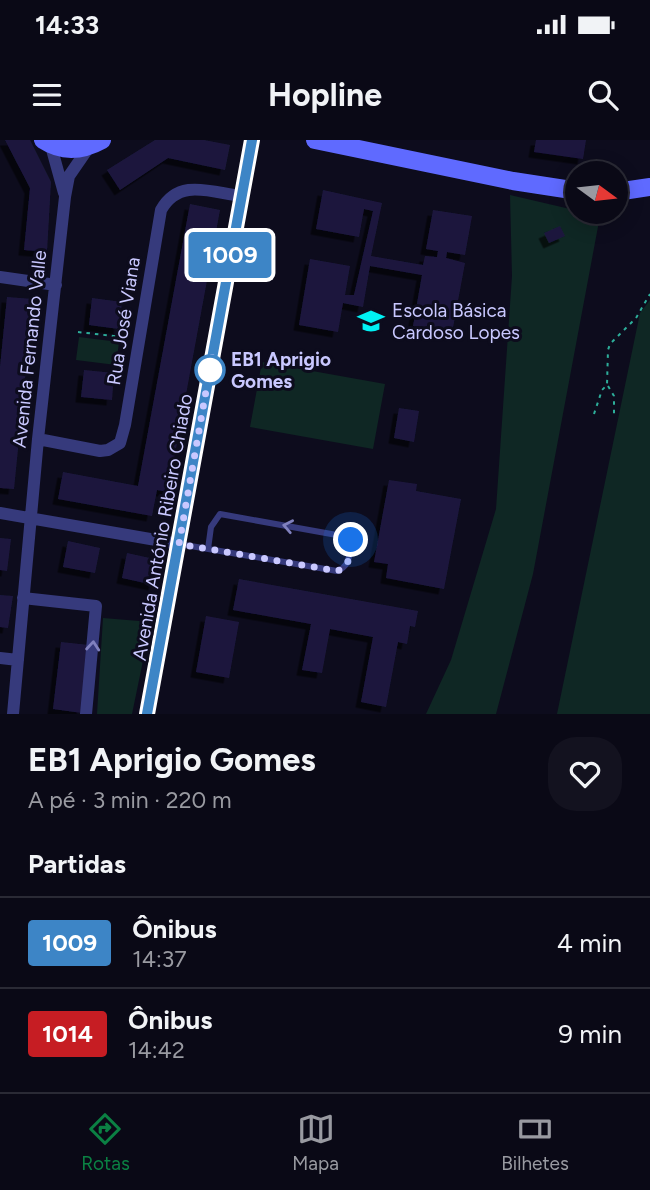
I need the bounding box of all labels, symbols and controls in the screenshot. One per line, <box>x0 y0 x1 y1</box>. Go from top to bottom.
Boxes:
text: 14:33 <box>35 9 99 41</box>
icon: menu <box>28 76 66 114</box>
text: Hopline <box>268 76 382 114</box>
icon: search <box>584 76 622 114</box>
north arrow <box>565 161 628 224</box>
map controls <box>565 161 628 224</box>
line badge: 1009 <box>181 232 279 278</box>
text: 1009 <box>202 240 258 269</box>
street label: Avenida Fernando Valle <box>8 249 51 449</box>
street label: Rua José Viana <box>102 255 145 387</box>
place label: Escola Básica Cardoso Lopes <box>392 299 520 344</box>
school or university icon: Escola Básica Cardoso Lopes <box>356 306 386 336</box>
place label: EB1 Aprigio Gomes <box>231 348 331 393</box>
marker: EB1 Aprigio Gomes <box>195 355 225 385</box>
street label: Avenida António Ribeiro Chiado <box>128 392 197 662</box>
one-way arrow <box>282 519 294 534</box>
your location <box>333 522 368 557</box>
one-way arrow <box>85 640 100 651</box>
button: heart <box>548 737 622 811</box>
text: EB1 Aprigio Gomes <box>28 740 316 779</box>
text: A pé · 3 min · 220 m <box>28 786 231 814</box>
text: Partidas <box>28 848 126 880</box>
text: Ônibus <box>132 913 217 945</box>
text: 4 min <box>557 927 622 959</box>
text: 1009 <box>42 928 97 957</box>
text: 14:37 <box>132 945 187 973</box>
text: Ônibus <box>128 1004 212 1036</box>
text: 9 min <box>558 1018 622 1050</box>
text: 1014 <box>42 1019 93 1048</box>
text: 14:42 <box>128 1036 185 1064</box>
tab: Rotas <box>81 1110 130 1175</box>
tab: Mapa <box>292 1110 339 1175</box>
tab: Bilhetes <box>501 1110 569 1175</box>

